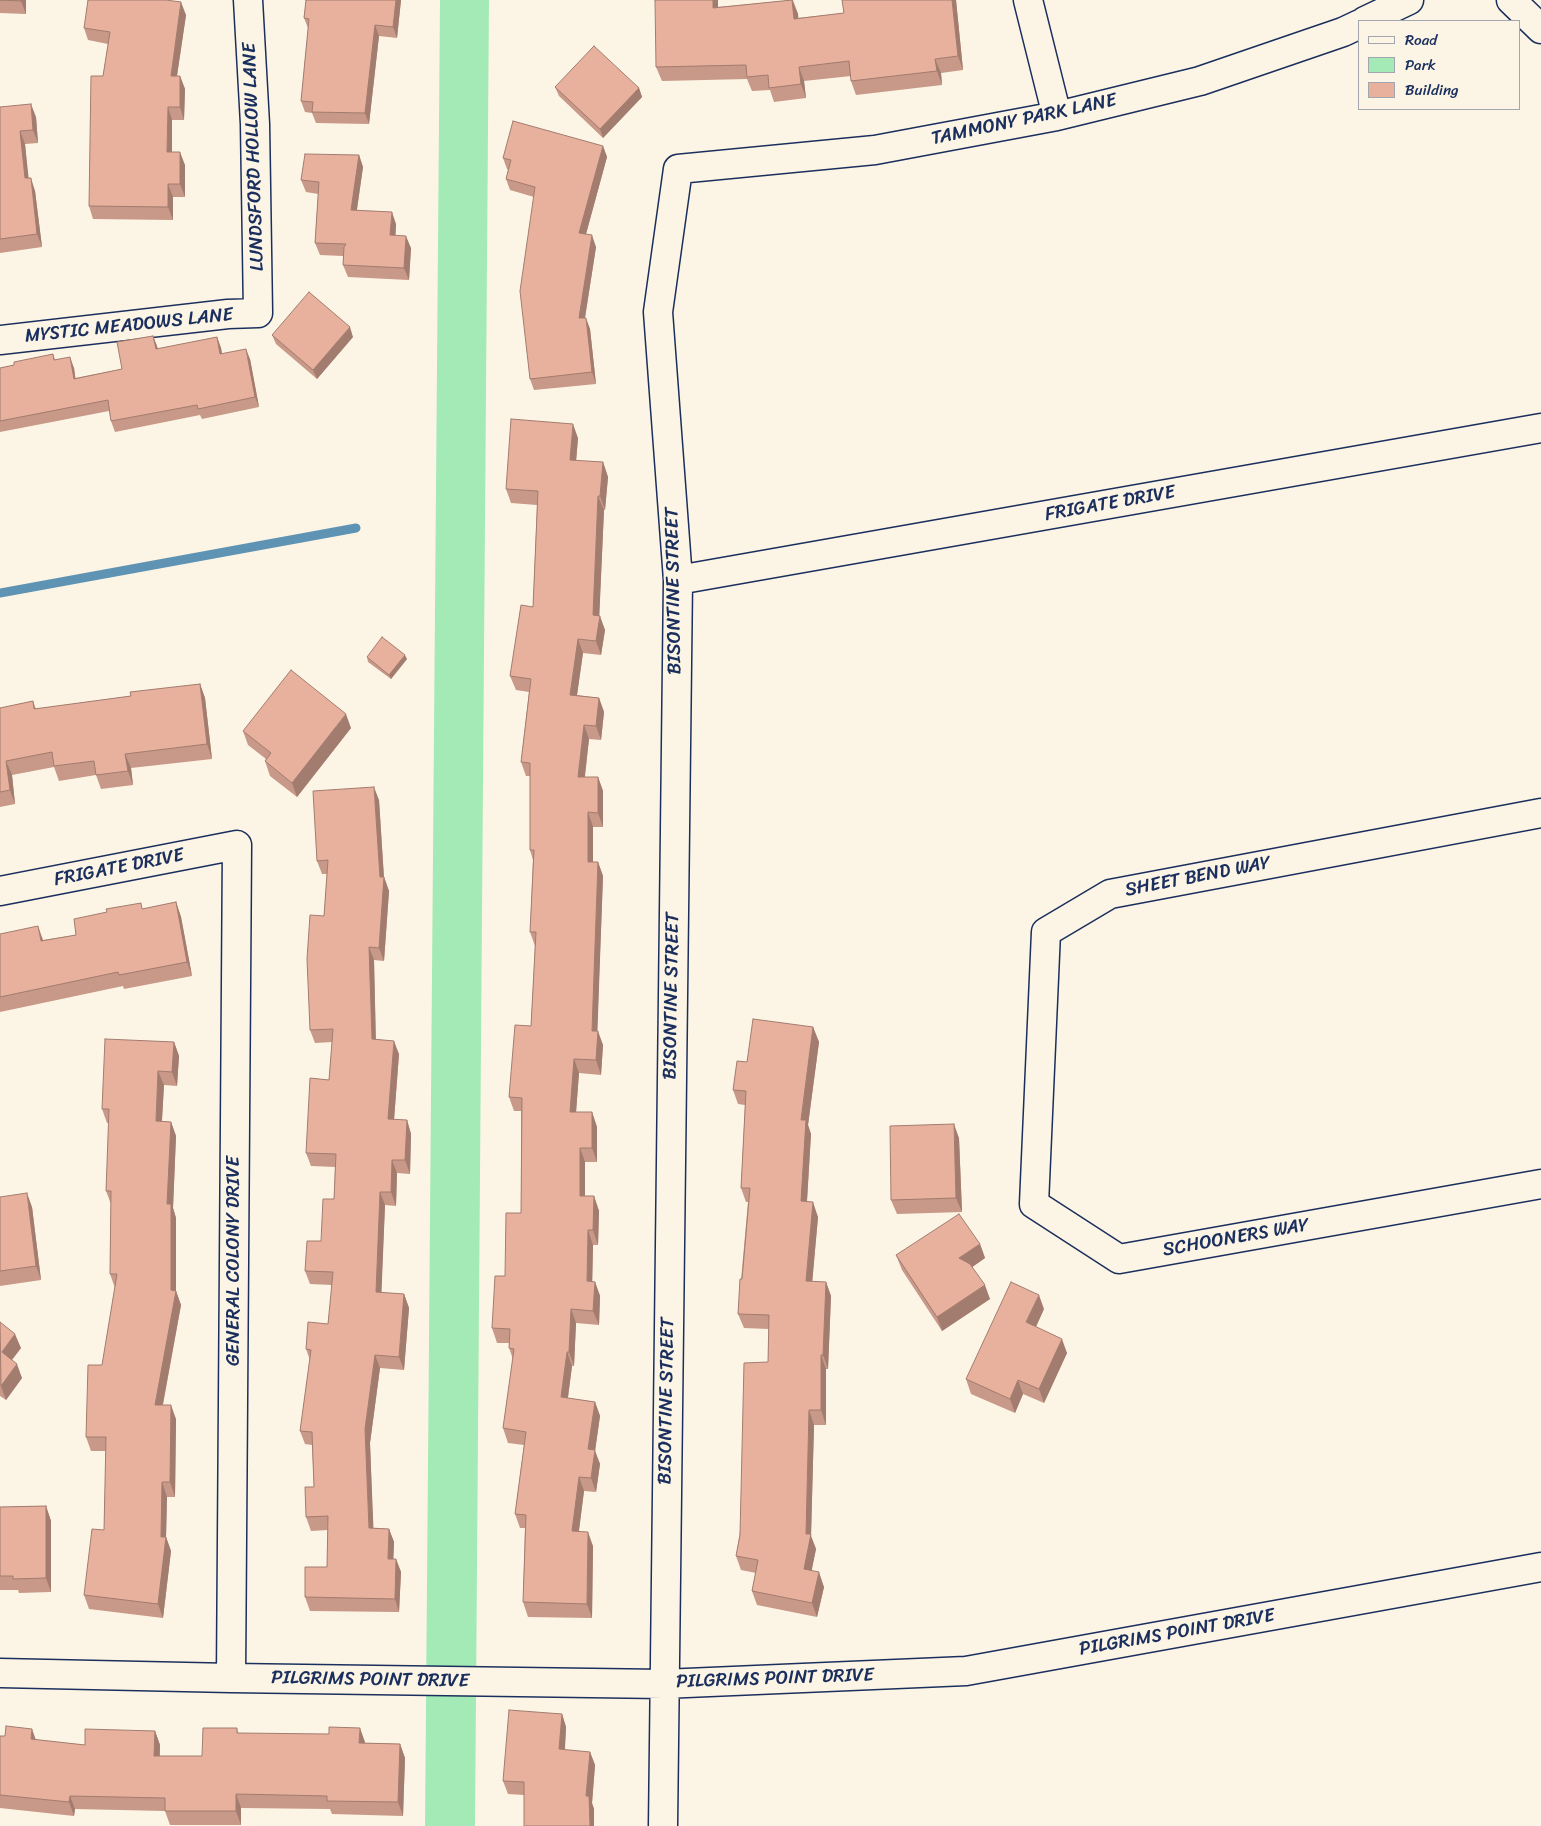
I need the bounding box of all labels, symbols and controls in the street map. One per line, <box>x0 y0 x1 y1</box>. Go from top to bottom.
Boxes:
legend <box>1358 20 1521 110</box>
text: Road <box>1405 27 1437 53</box>
street label: LUNDSFORD HOLLOW LANE <box>239 42 269 272</box>
text: Park <box>1405 52 1436 78</box>
text: Building <box>1405 77 1459 103</box>
street label: TAMMONY PARK LANE <box>929 89 1119 151</box>
street label: MYSTIC MEADOWS LANE <box>24 304 234 348</box>
street label: FRIGATE DRIVE <box>1043 481 1177 527</box>
street label: BISONTINE STREET <box>661 507 687 675</box>
street label: FRIGATE DRIVE <box>52 844 186 892</box>
street label: SHEET BEND WAY <box>1123 852 1273 902</box>
street label: BISONTINE STREET <box>659 912 685 1080</box>
street label: GENERAL COLONY DRIVE <box>223 1156 245 1366</box>
street label: SCHOONERS WAY <box>1161 1214 1311 1262</box>
street label: BISONTINE STREET <box>654 1317 680 1485</box>
street label: PILGRIMS POINT DRIVE <box>1077 1605 1277 1661</box>
street label: PILGRIMS POINT DRIVE <box>676 1664 874 1694</box>
street label: PILGRIMS POINT DRIVE <box>271 1667 469 1693</box>

